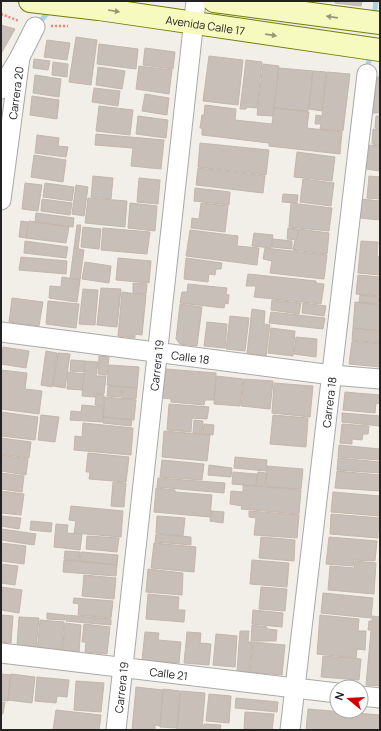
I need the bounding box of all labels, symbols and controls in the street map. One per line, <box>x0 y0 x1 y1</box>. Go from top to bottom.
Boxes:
one-way arrow <box>108 8 120 14</box>
street label: Avenida Calle 17 <box>165 11 246 38</box>
one-way arrow <box>326 14 338 20</box>
one-way arrow <box>265 32 277 38</box>
street label: Carrera 20 <box>4 66 26 120</box>
street label: Carrera 19 <box>146 339 166 392</box>
street label: Calle 18 <box>170 347 210 367</box>
street label: Carrera 18 <box>318 376 339 428</box>
street label: Carrera 19 <box>110 661 131 714</box>
street label: Calle 21 <box>149 663 189 683</box>
north arrow <box>329 679 369 719</box>
text: N <box>331 690 347 702</box>

